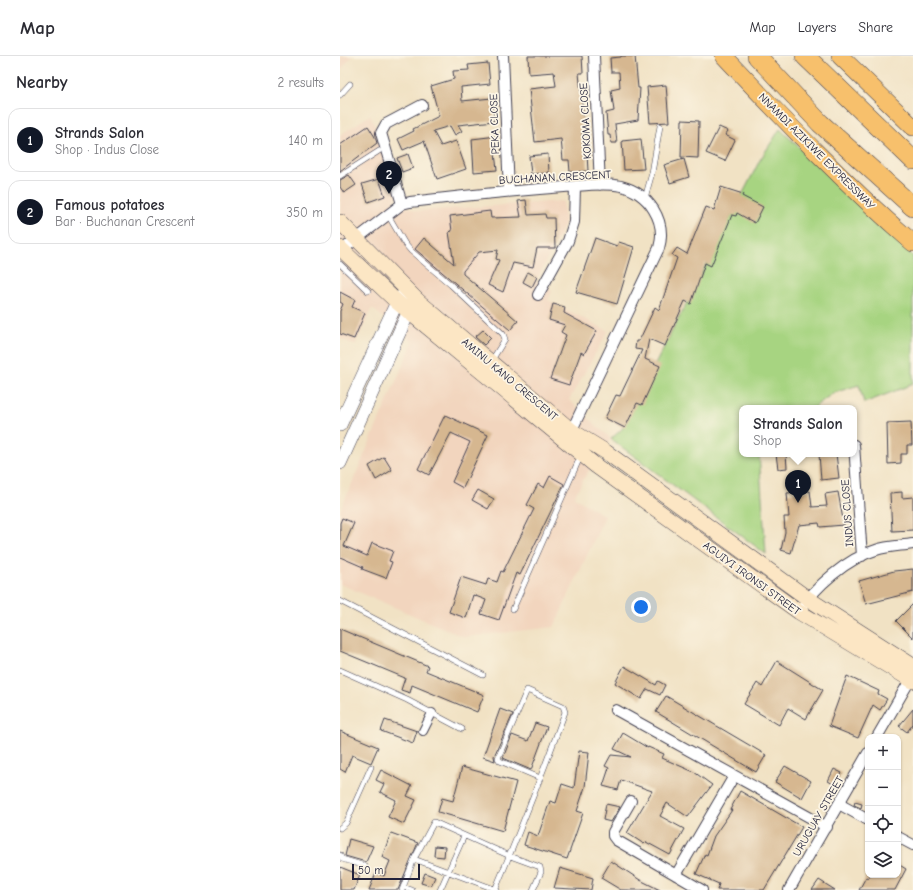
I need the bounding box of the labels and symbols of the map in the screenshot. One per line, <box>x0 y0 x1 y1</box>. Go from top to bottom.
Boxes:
street label: KOKOMA CLOSE <box>577 82 594 160</box>
street label: NNAMDI AZIKIWE EXPRESSWAY <box>756 91 878 212</box>
street label: PEKA CLOSE <box>487 93 502 155</box>
pin: 2 <box>376 161 402 194</box>
street label: BUCHANAN CRESCENT <box>499 168 612 187</box>
street label: AMINU KANO CRESCENT <box>459 335 561 424</box>
pin: 1 <box>785 470 811 503</box>
street label: INDUS CLOSE <box>839 478 856 547</box>
street label: AGUIYI IRONSI STREET <box>700 539 803 618</box>
your location <box>631 597 651 617</box>
street label: URUGUAY STREET <box>790 774 847 859</box>
scale bar <box>352 862 420 881</box>

